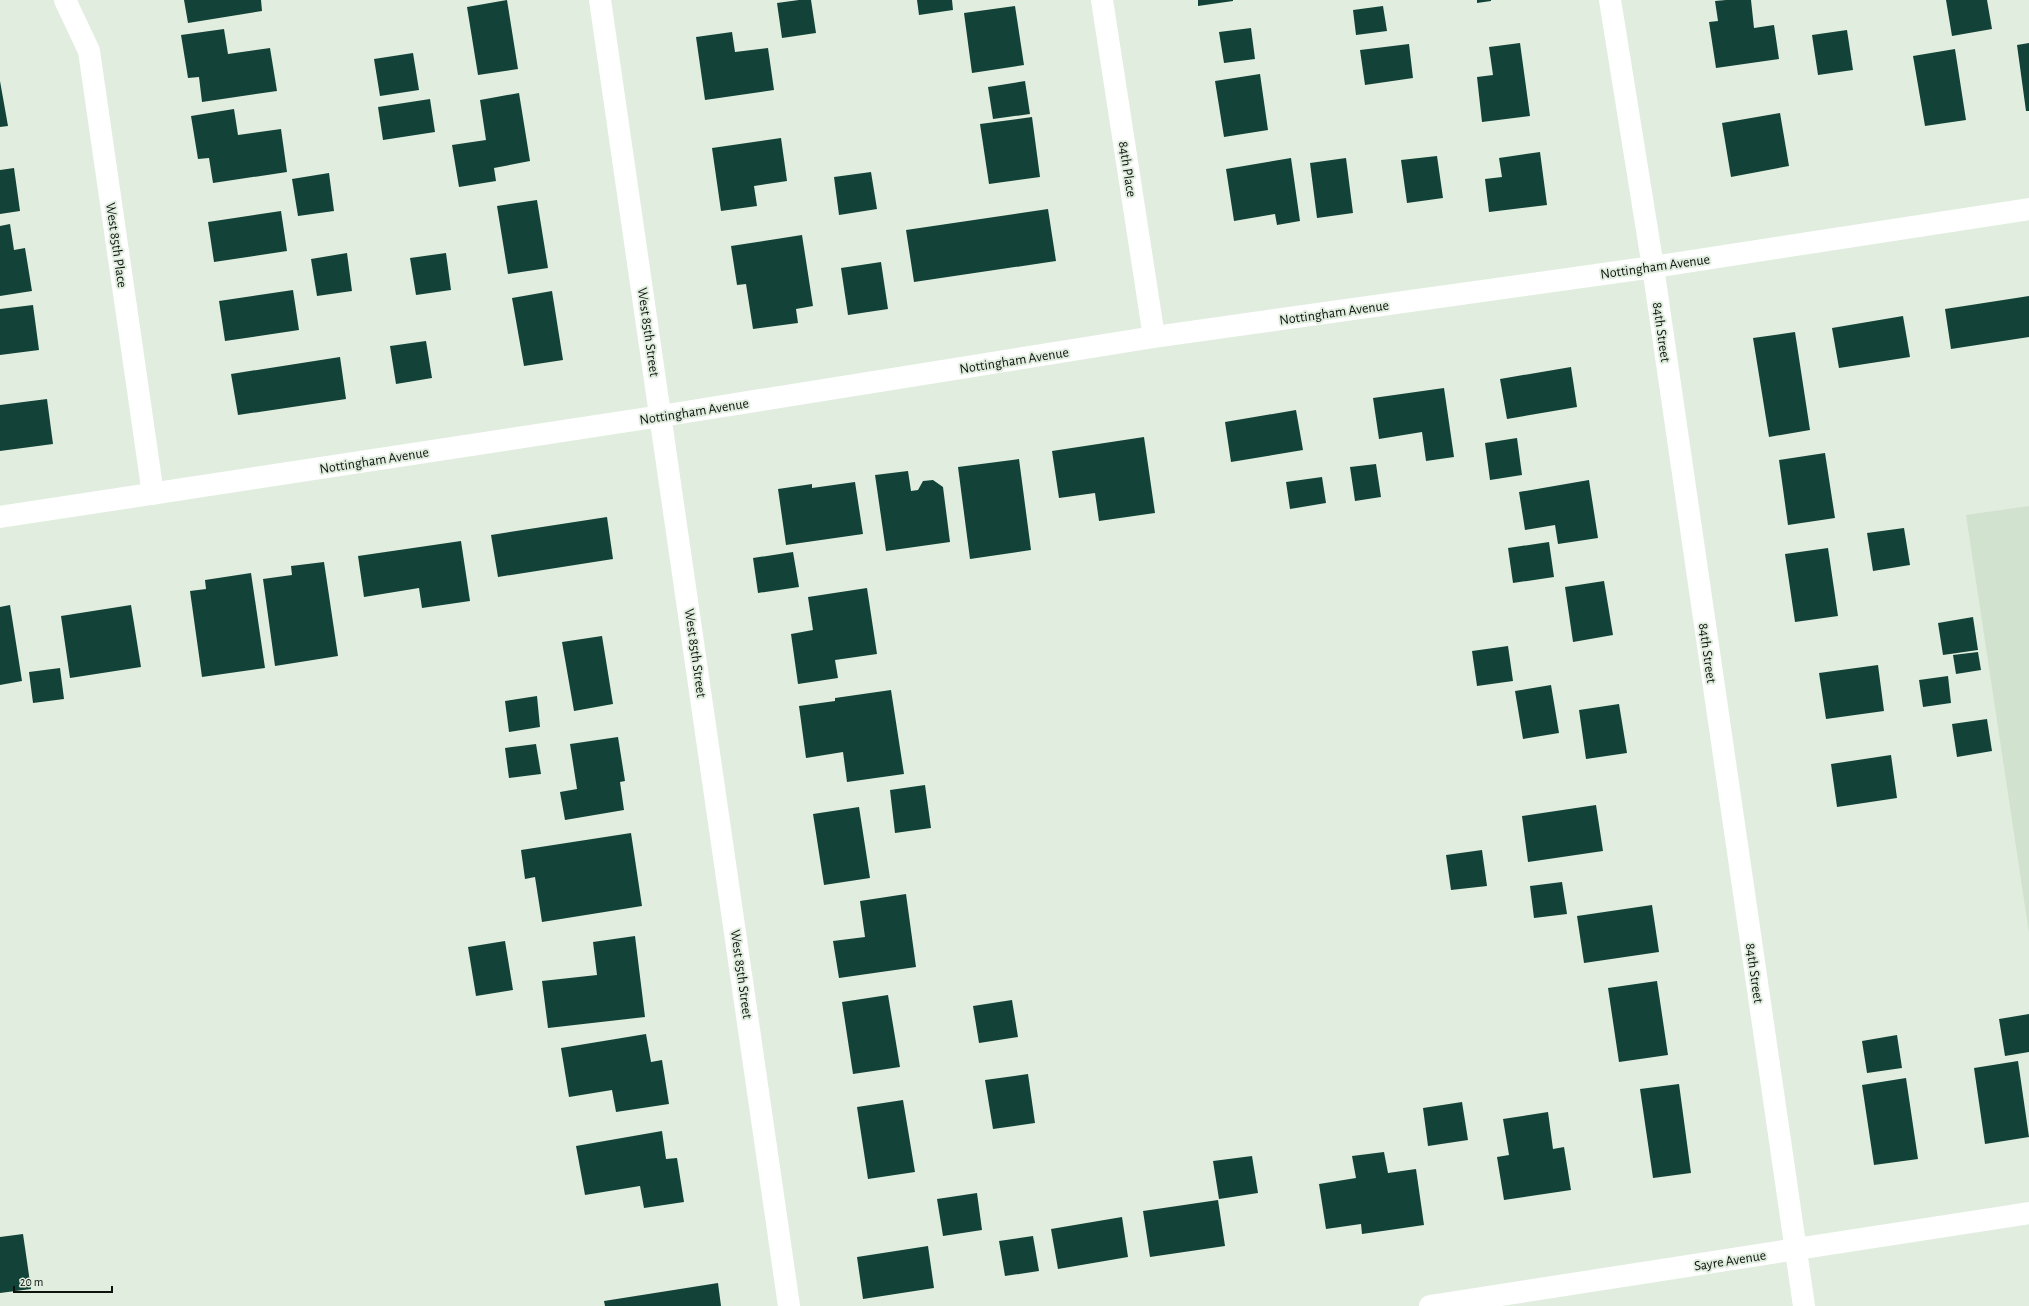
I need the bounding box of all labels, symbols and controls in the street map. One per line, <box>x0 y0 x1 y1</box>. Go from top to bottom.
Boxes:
street label: 84th Place <box>1116 140 1138 198</box>
street label: West 85th Place <box>103 202 129 289</box>
street label: Nottingham Avenue <box>1599 252 1711 282</box>
street label: West 85th Street <box>635 287 661 378</box>
street label: Nottingham Avenue <box>1278 298 1390 328</box>
street label: 84th Street <box>1650 301 1672 364</box>
street label: Nottingham Avenue <box>959 345 1070 377</box>
street label: Nottingham Avenue <box>639 396 750 428</box>
street label: Nottingham Avenue <box>319 445 430 477</box>
street label: West 85th Street <box>682 608 708 699</box>
street label: 84th Street <box>1696 622 1718 685</box>
street label: West 85th Street <box>728 929 754 1020</box>
street label: 84th Street <box>1743 942 1765 1005</box>
street label: Sayre Avenue <box>1693 1248 1767 1274</box>
scale bar <box>14 1268 112 1294</box>
text: 20 m <box>20 1276 43 1288</box>

